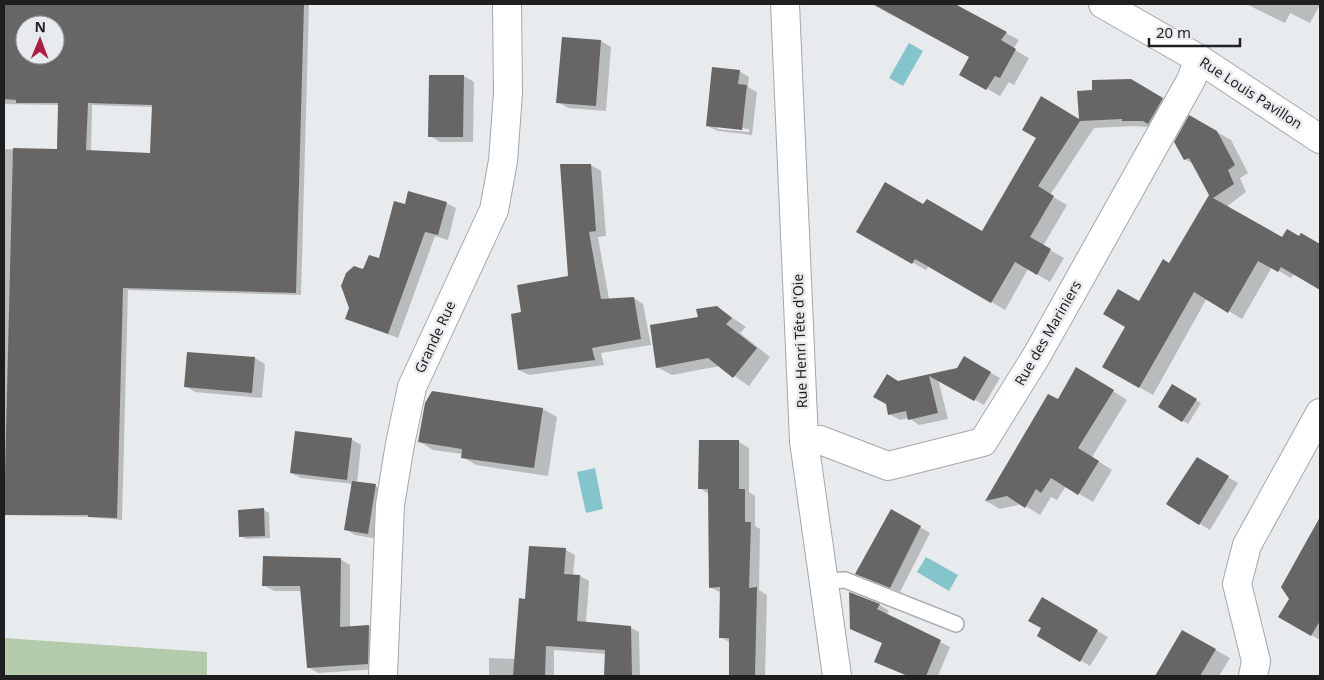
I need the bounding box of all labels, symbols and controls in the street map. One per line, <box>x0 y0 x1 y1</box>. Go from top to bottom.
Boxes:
north arrow <box>15 15 65 65</box>
scale bar <box>1149 15 1240 47</box>
text: N <box>34 17 46 36</box>
text: 20 m <box>1156 22 1191 42</box>
street label: Rue Louis Pavillon <box>1196 52 1306 133</box>
street label: Rue Henri Tête d'Oie <box>788 273 811 408</box>
street label: Rue des Mariniers <box>1010 277 1086 389</box>
street label: Grande Rue <box>410 298 460 376</box>

